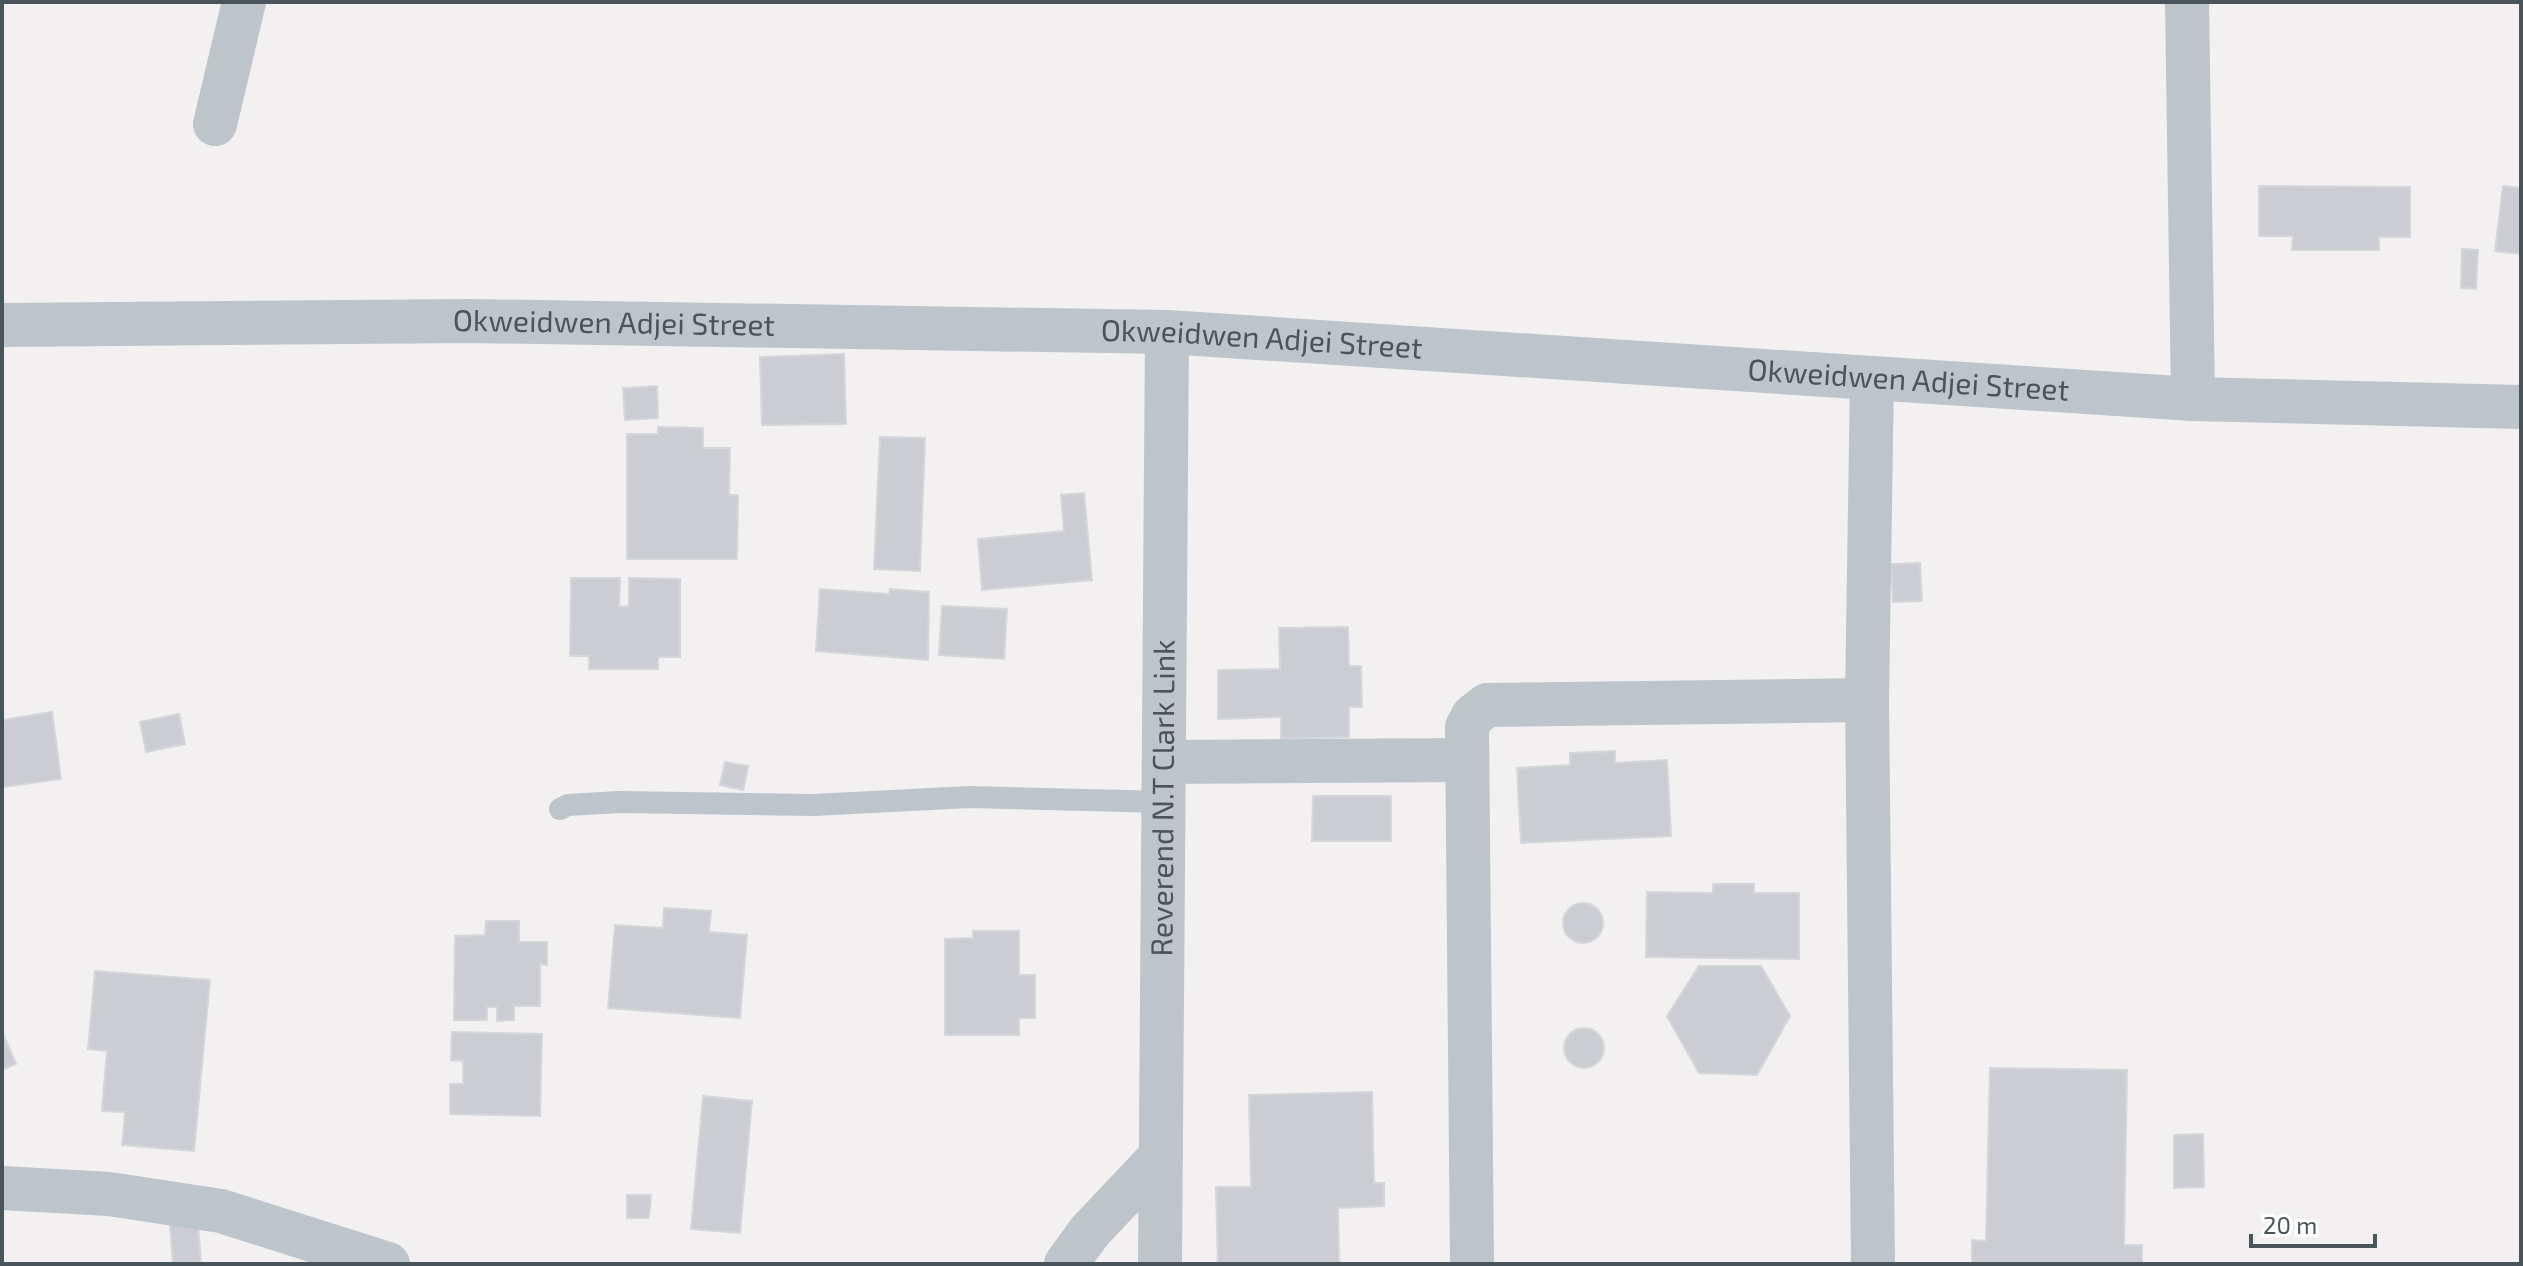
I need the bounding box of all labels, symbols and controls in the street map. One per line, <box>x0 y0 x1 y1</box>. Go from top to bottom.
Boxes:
street label: Okweidwen Adjei Street <box>453 301 775 342</box>
street label: Okweidwen Adjei Street <box>1101 311 1424 365</box>
street label: Okweidwen Adjei Street <box>1747 350 2070 407</box>
street label: Reverend N.T Clark Link <box>1142 639 1181 957</box>
scale bar <box>2251 1198 2375 1248</box>
text: 20 m <box>2263 1210 2317 1239</box>

